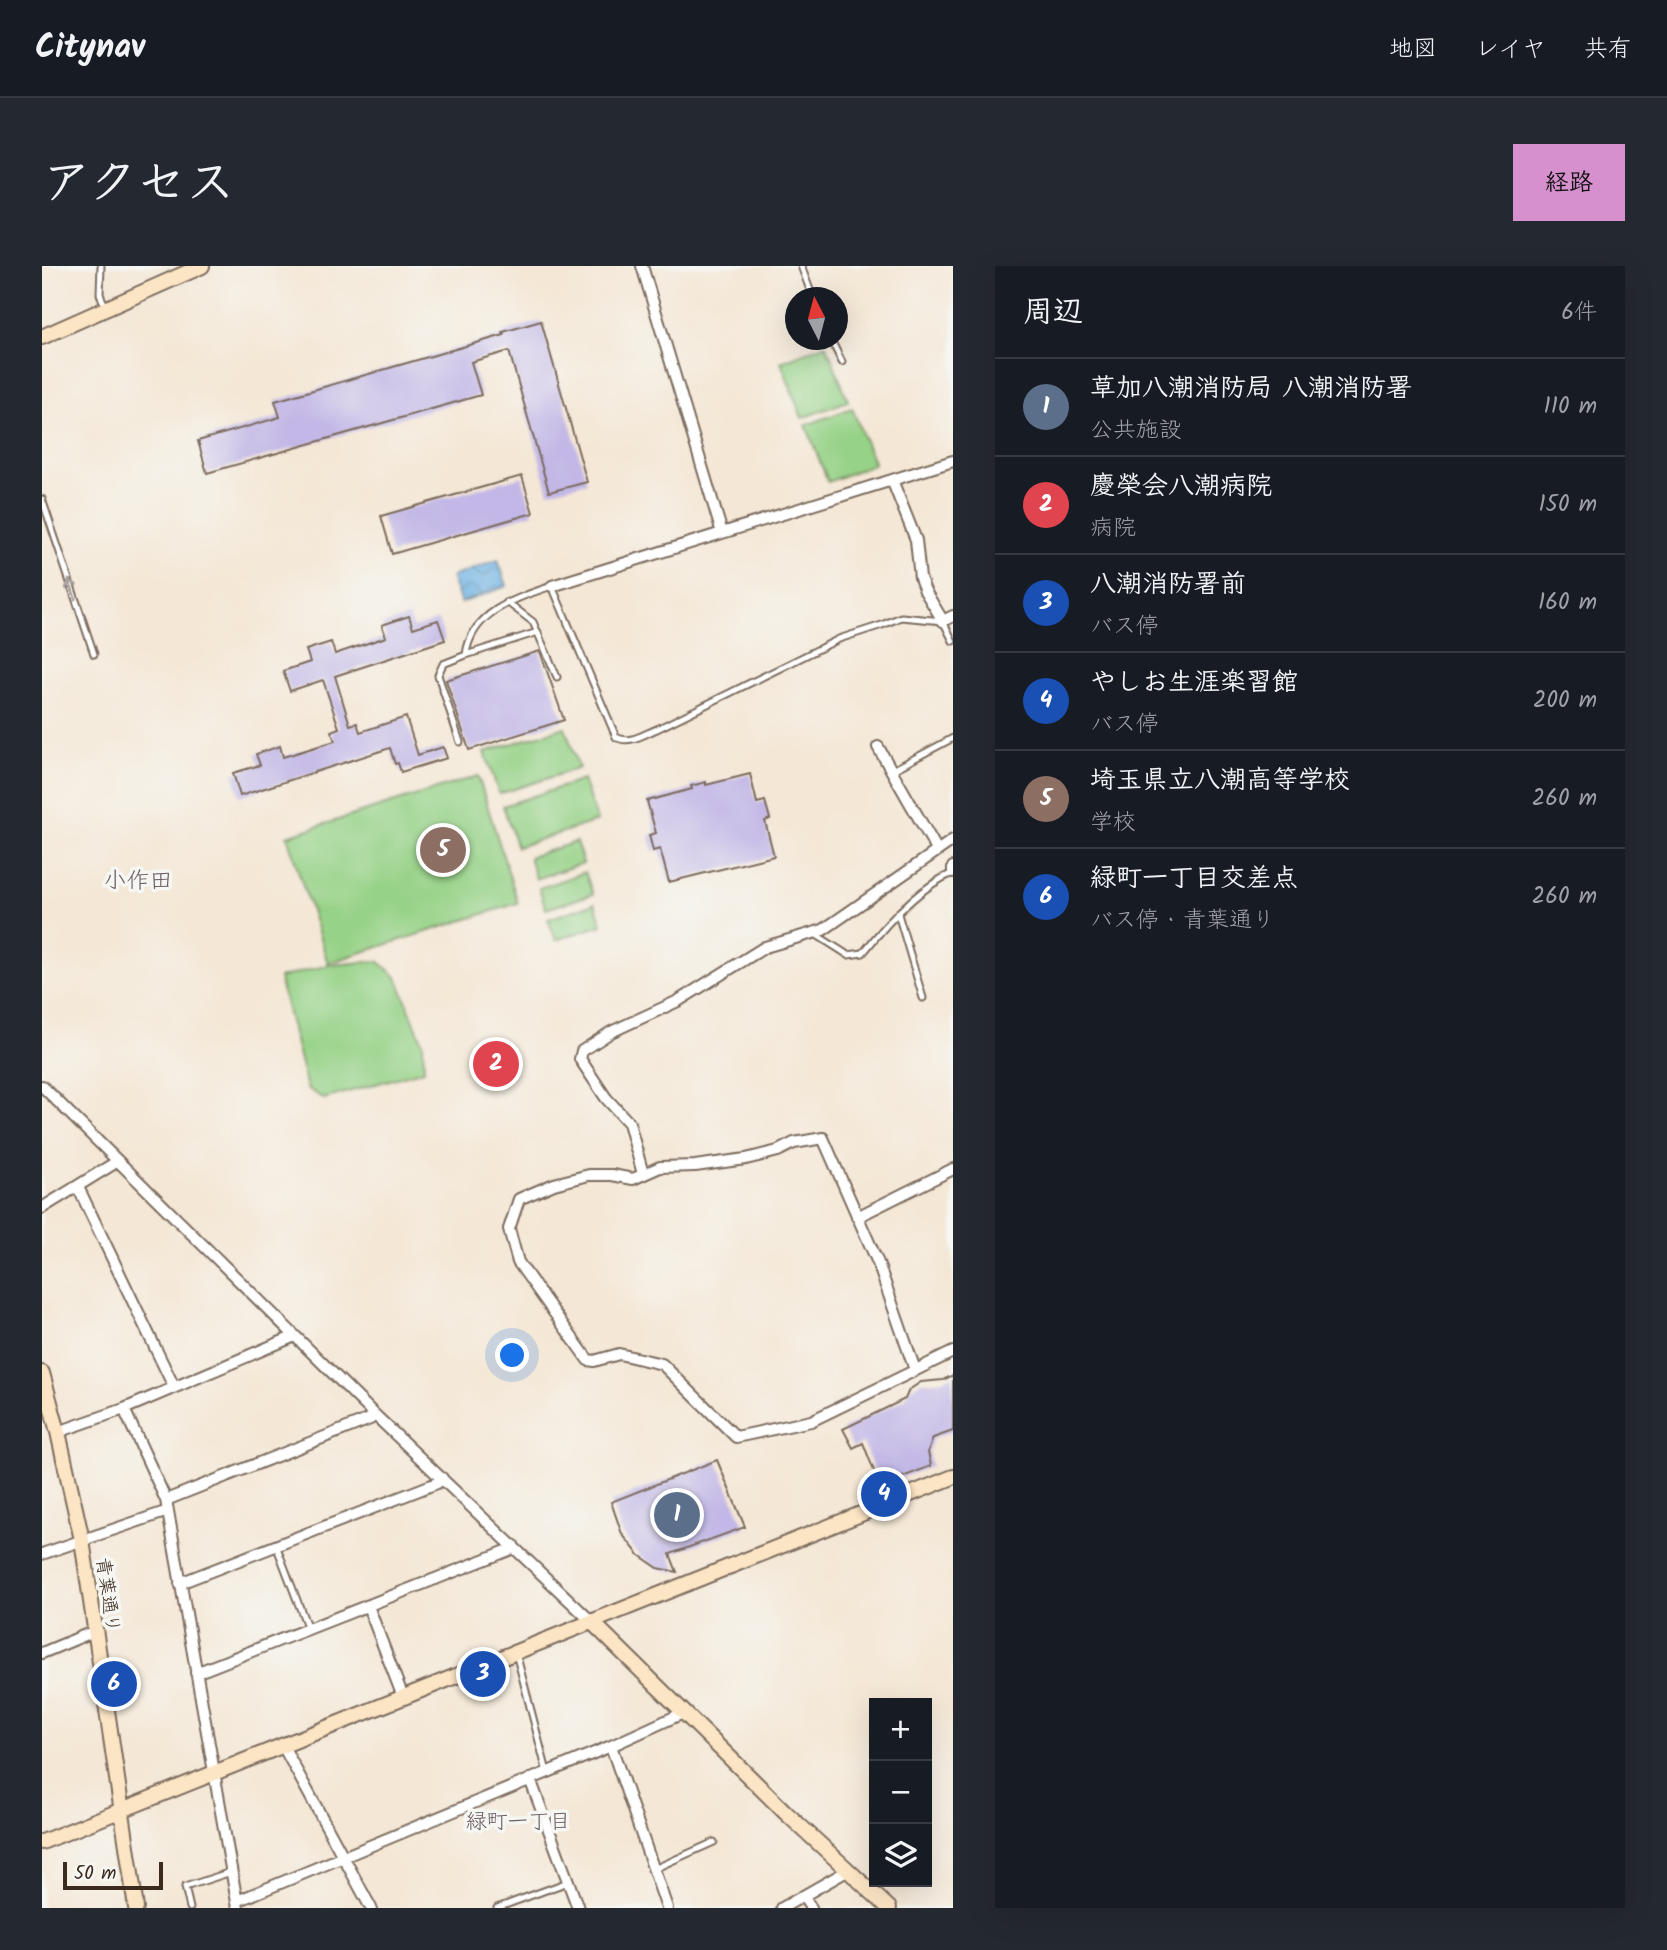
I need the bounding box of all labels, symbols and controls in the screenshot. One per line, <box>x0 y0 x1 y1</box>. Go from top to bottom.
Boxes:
text: Citynav <box>35 22 145 75</box>
text: 地図 <box>1389 30 1437 69</box>
text: レイヤ <box>1475 30 1546 69</box>
text: 共有 <box>1584 30 1632 69</box>
button: 経路 <box>1513 144 1625 221</box>
text: アクセス <box>42 146 235 224</box>
north arrow <box>785 287 848 350</box>
text: 周辺 <box>1023 289 1083 337</box>
text: 6件 <box>1561 295 1597 331</box>
text: 草加八潮消防局 八潮消防署 <box>1090 368 1412 410</box>
text: 1 <box>1043 389 1049 425</box>
text: 110 m <box>1544 389 1597 425</box>
text: 公共施設 <box>1090 413 1182 449</box>
text: 慶榮会八潮病院 <box>1090 466 1272 508</box>
text: 2 <box>1039 487 1053 523</box>
text: 150 m <box>1538 487 1597 523</box>
text: 病院 <box>1090 511 1136 547</box>
text: 八潮消防署前 <box>1090 564 1246 606</box>
one-way arrow <box>65 578 78 600</box>
text: 3 <box>1040 585 1052 621</box>
text: 160 m <box>1538 585 1597 621</box>
text: バス停 <box>1090 609 1159 645</box>
text: やしお生涯楽習館 <box>1090 662 1298 704</box>
text: 4 <box>1040 683 1052 719</box>
text: 200 m <box>1533 683 1597 719</box>
text: バス停 <box>1090 707 1159 743</box>
text: 埼玉県立八潮高等学校 <box>1090 760 1350 802</box>
text: 5 <box>1040 781 1052 817</box>
text: 260 m <box>1532 781 1597 817</box>
text: 学校 <box>1090 805 1136 841</box>
pin: 5 <box>420 824 466 876</box>
text: 緑町一丁目交差点 <box>1090 858 1298 900</box>
district label: 小作田 <box>104 864 173 900</box>
text: 6 <box>1040 879 1052 915</box>
text: 260 m <box>1532 879 1597 915</box>
text: バス停 · 青葉通り <box>1090 903 1275 939</box>
pin: 2 <box>473 1038 519 1090</box>
your location <box>495 1338 529 1372</box>
pin: 4 <box>861 1468 907 1520</box>
pin: 1 <box>654 1489 700 1541</box>
street label: 青葉通り <box>87 1556 127 1635</box>
pin: 3 <box>460 1648 506 1700</box>
pin: 6 <box>91 1658 137 1710</box>
map controls <box>869 1698 932 1887</box>
button: + <box>869 1698 932 1761</box>
button: − <box>869 1761 932 1824</box>
district label: 緑町一丁目 <box>466 1806 571 1839</box>
button: layers <box>869 1824 932 1887</box>
scale bar <box>63 1859 163 1891</box>
text: 50 m <box>74 1859 116 1889</box>

